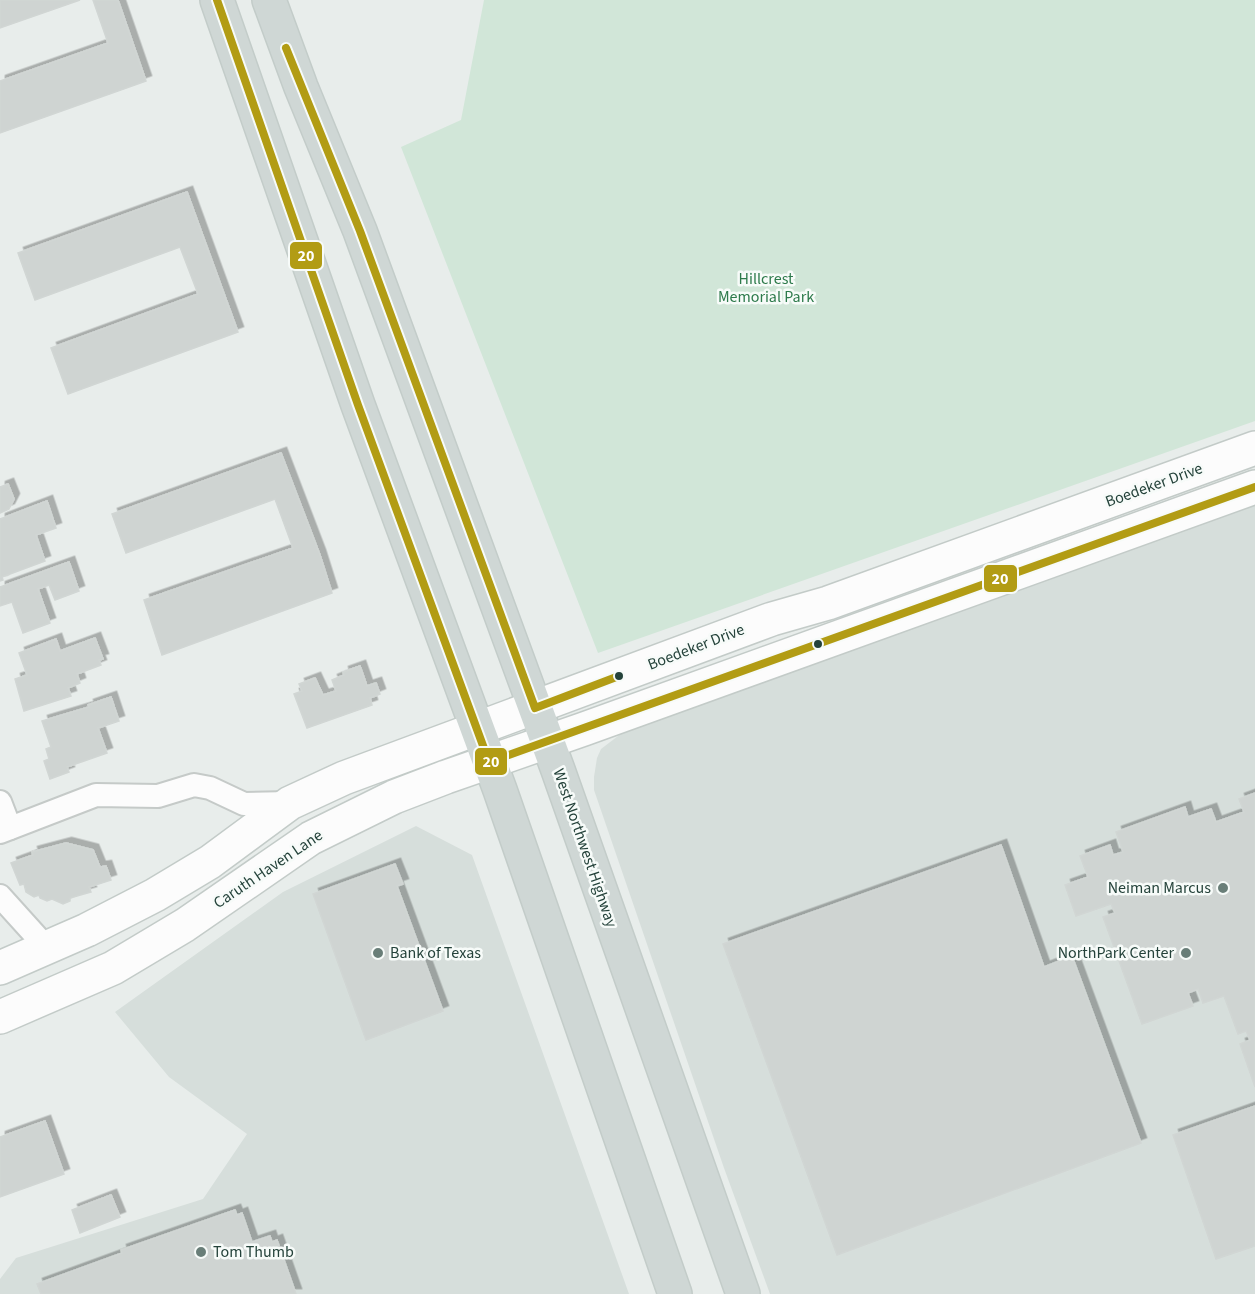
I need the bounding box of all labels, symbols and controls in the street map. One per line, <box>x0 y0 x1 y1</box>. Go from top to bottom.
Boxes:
line badge: 20 <box>289 241 323 270</box>
text: 20 <box>298 245 314 267</box>
park label: Hillcrest Memorial Park <box>718 268 814 308</box>
street label: Boedeker Drive <box>1102 457 1206 513</box>
line badge: 20 <box>983 564 1018 593</box>
text: 20 <box>992 568 1008 590</box>
street label: Boedeker Drive <box>645 618 748 676</box>
unlabelled marker <box>812 638 824 650</box>
unlabelled marker <box>613 670 625 682</box>
line badge: 20 <box>474 747 508 776</box>
text: 20 <box>483 751 499 773</box>
street label: West Northwest Highway <box>547 766 623 931</box>
street label: Caruth Haven Lane <box>209 824 327 914</box>
place label: Neiman Marcus <box>1108 877 1211 899</box>
marker: Neiman Marcus <box>1216 881 1230 895</box>
place label: Bank of Texas <box>390 942 481 964</box>
place label: NorthPark Center <box>1058 942 1174 964</box>
marker: Bank of Texas <box>371 946 385 960</box>
marker: NorthPark Center <box>1179 946 1193 960</box>
place label: Tom Thumb <box>213 1241 294 1263</box>
marker: Tom Thumb <box>194 1245 208 1259</box>

